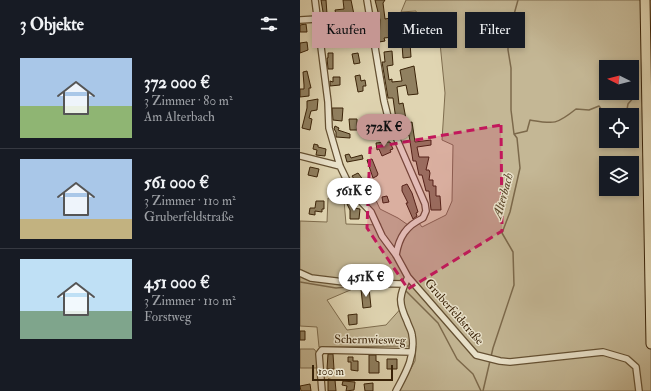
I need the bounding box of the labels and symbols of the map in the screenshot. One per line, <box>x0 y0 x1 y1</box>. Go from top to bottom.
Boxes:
north arrow <box>599 60 639 100</box>
pin: 372K € <box>351 114 417 148</box>
water label: Alterbach <box>489 171 517 223</box>
pin: 561K € <box>321 178 387 212</box>
pin: 451K € <box>333 264 399 298</box>
street label: Gruberfeldstraße <box>421 276 487 348</box>
street label: Schernwiesweg <box>334 332 407 348</box>
scale bar <box>312 363 393 382</box>

